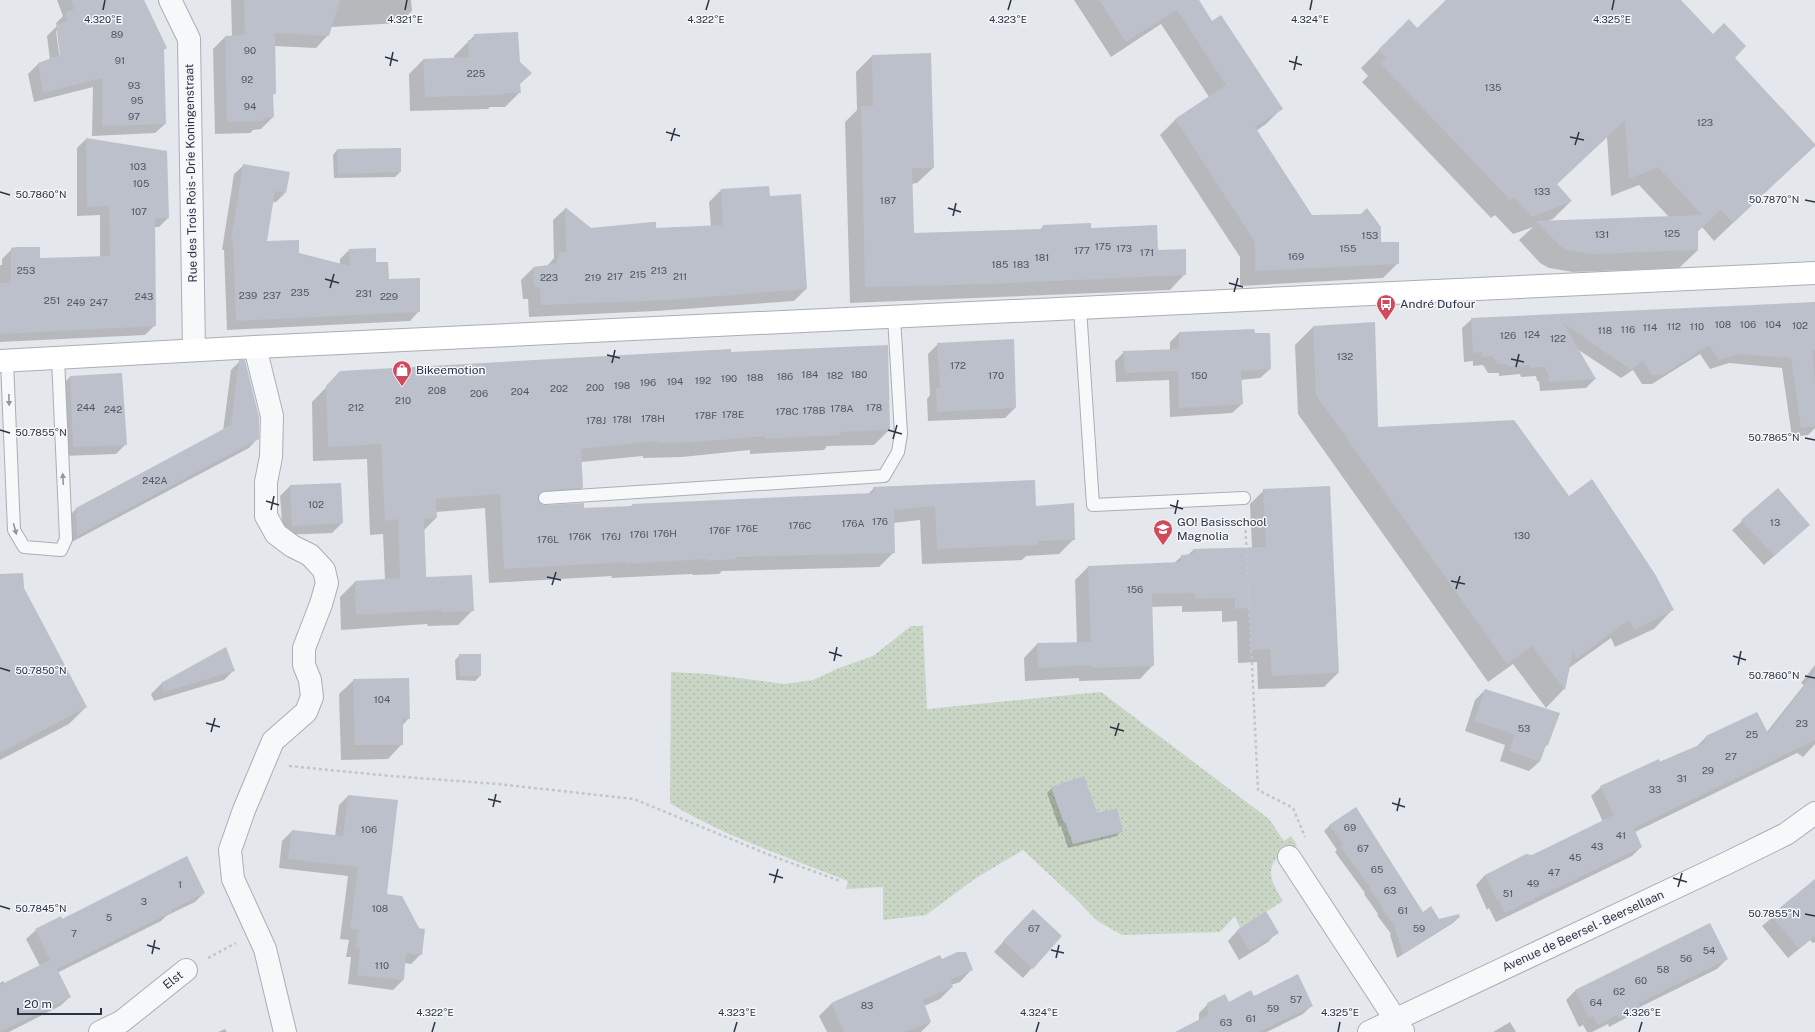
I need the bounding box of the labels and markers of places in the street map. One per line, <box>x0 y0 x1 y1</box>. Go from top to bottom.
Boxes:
bus stop icon: André Dufour <box>1375 293 1397 321</box>
place label: André Dufour <box>1400 297 1476 311</box>
shop icon: Bikeemotion <box>391 359 413 387</box>
place label: Bikeemotion <box>416 363 485 377</box>
place label: GO! Basisschool Magnolia <box>1177 515 1267 543</box>
school or university icon: GO! Basisschool Magnolia <box>1152 518 1174 546</box>

